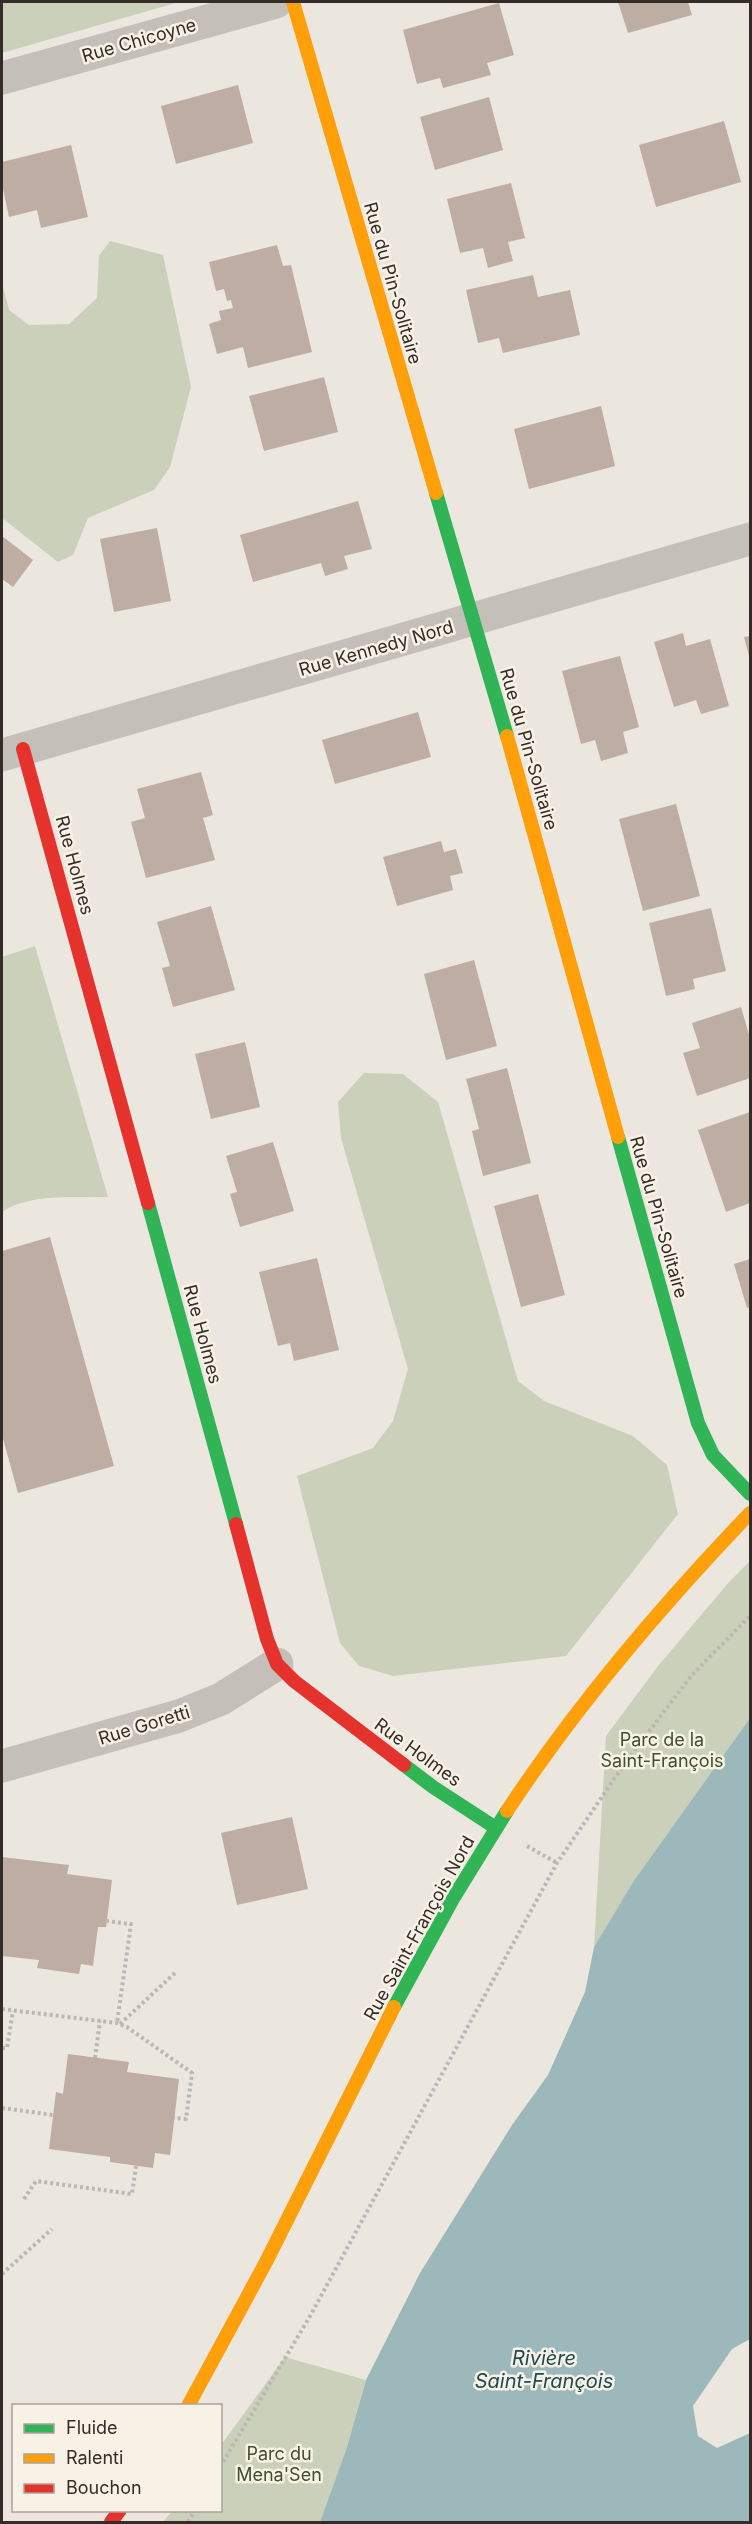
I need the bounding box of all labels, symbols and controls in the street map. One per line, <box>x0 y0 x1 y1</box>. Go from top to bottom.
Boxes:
street label: Rue Chicoyne <box>79 14 199 66</box>
street label: Rue du Pin-Solitaire <box>360 199 426 367</box>
street label: Rue Kennedy Nord <box>296 616 456 680</box>
street label: Rue du Pin-Solitaire <box>496 665 562 833</box>
street label: Rue Holmes <box>52 813 98 917</box>
street label: Rue du Pin-Solitaire <box>626 1133 692 1301</box>
street label: Rue Holmes <box>180 1282 226 1386</box>
street label: Rue Goretti <box>96 1701 192 1749</box>
street label: Rue Holmes <box>371 1714 465 1790</box>
park label: Parc de la Saint-François <box>600 1729 724 1771</box>
street label: Rue Saint-François Nord <box>359 1832 479 2024</box>
water label: Rivière Saint-François <box>475 2346 613 2393</box>
legend <box>12 2404 222 2512</box>
text: Fluide <box>66 2417 118 2438</box>
park label: Parc du Mena'Sen <box>236 2443 322 2485</box>
text: Ralenti <box>66 2447 123 2468</box>
text: Bouchon <box>66 2477 142 2498</box>

